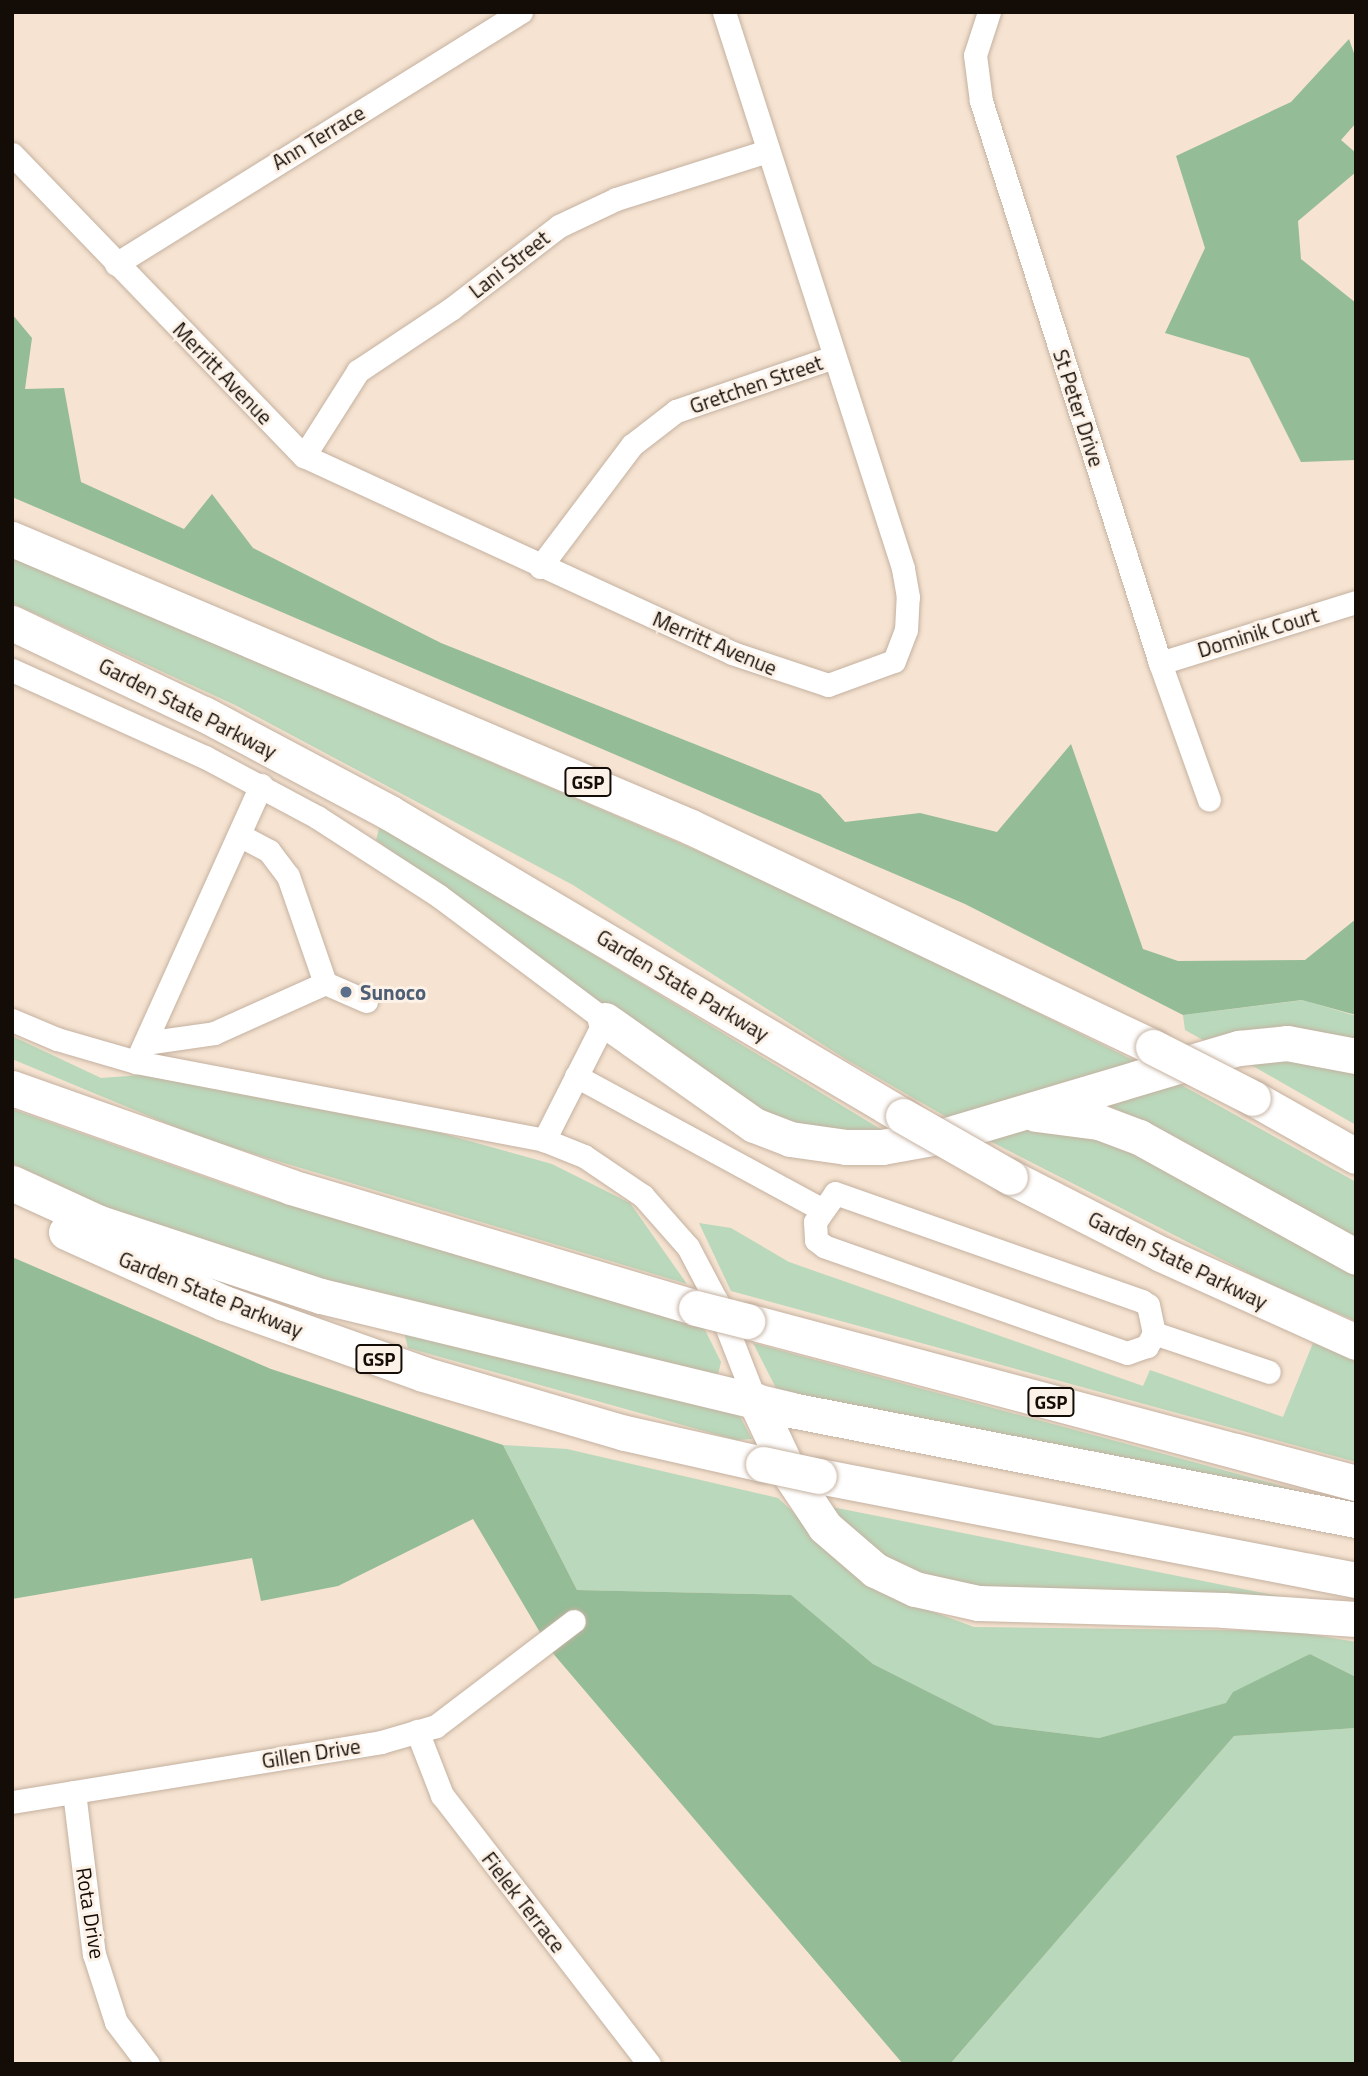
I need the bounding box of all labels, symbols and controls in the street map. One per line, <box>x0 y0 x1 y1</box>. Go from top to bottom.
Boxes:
street label: Ann Terrace <box>267 99 369 175</box>
street label: Lani Street <box>464 225 554 303</box>
street label: Merritt Avenue <box>168 317 278 429</box>
street label: St Peter Drive <box>1048 346 1110 470</box>
street label: Gretchen Street <box>686 349 826 419</box>
street label: Dominik Court <box>1194 602 1322 662</box>
street label: Merritt Avenue <box>649 606 781 680</box>
street label: Garden State Parkway <box>95 652 281 764</box>
road number: GSP <box>564 766 612 797</box>
street label: Garden State Parkway <box>592 924 774 1046</box>
place label: Sunoco <box>360 979 426 1005</box>
marker: Sunoco <box>338 984 354 1000</box>
street label: Garden State Parkway <box>1084 1206 1272 1314</box>
street label: Garden State Parkway <box>115 1246 307 1342</box>
road number: GSP <box>354 1344 404 1374</box>
road number: GSP <box>1026 1386 1076 1418</box>
street label: Gillen Drive <box>260 1733 362 1773</box>
street label: Fielek Terrace <box>477 1847 571 1957</box>
street label: Rota Drive <box>71 1866 111 1960</box>

